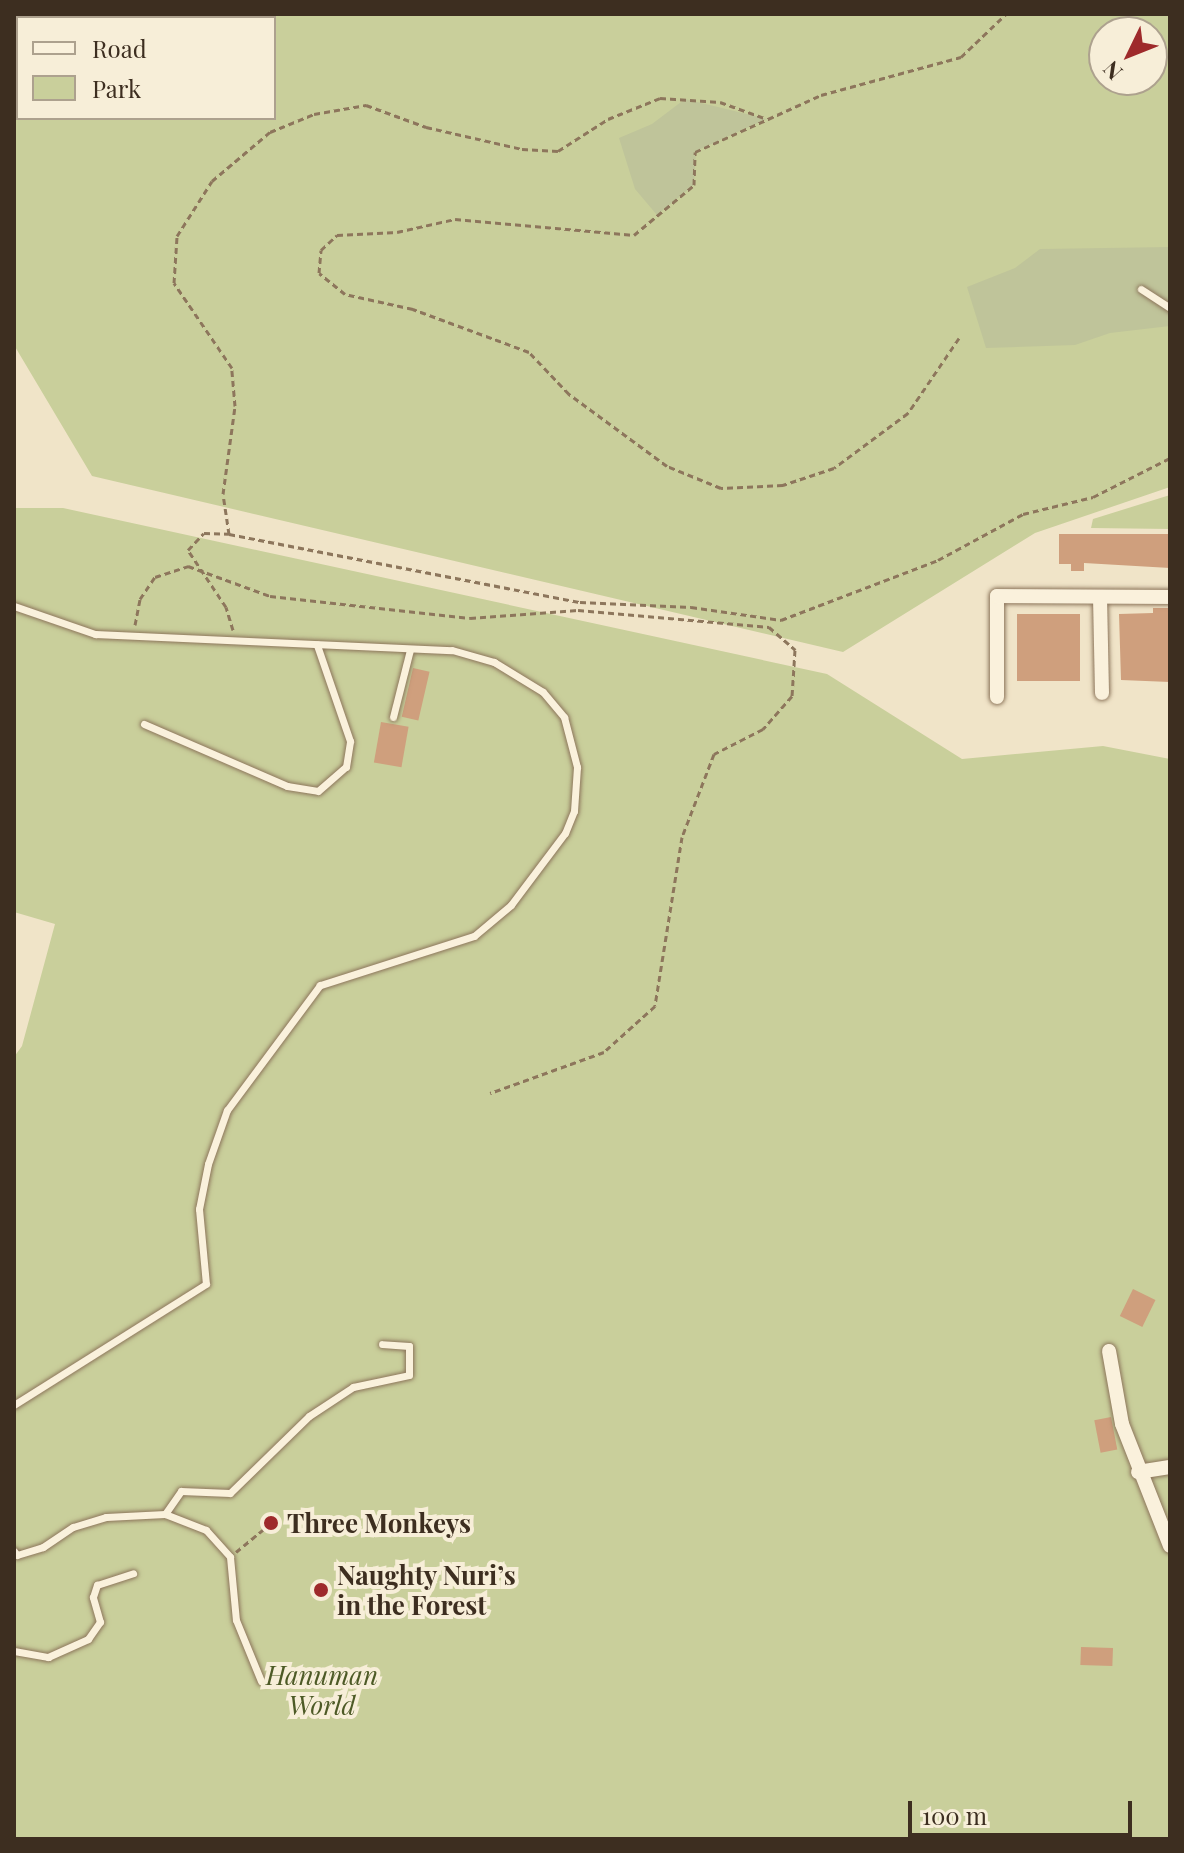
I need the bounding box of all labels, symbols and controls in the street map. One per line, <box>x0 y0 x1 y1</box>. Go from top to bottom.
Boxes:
legend <box>16 16 276 120</box>
north arrow <box>1088 16 1168 96</box>
text: Road <box>92 32 147 64</box>
text: N <box>1096 55 1128 87</box>
text: Park <box>92 72 141 104</box>
place label: Three Monkeys <box>287 1507 471 1539</box>
marker: Three Monkeys <box>262 1514 280 1532</box>
place label: Naughty Nuri’s in the Forest <box>337 1559 516 1620</box>
marker: Naughty Nuri’s in the Forest <box>312 1581 330 1599</box>
park label: Hanuman World <box>266 1659 378 1720</box>
scale bar <box>912 1785 1136 1835</box>
text: 100 m <box>922 1799 987 1831</box>

